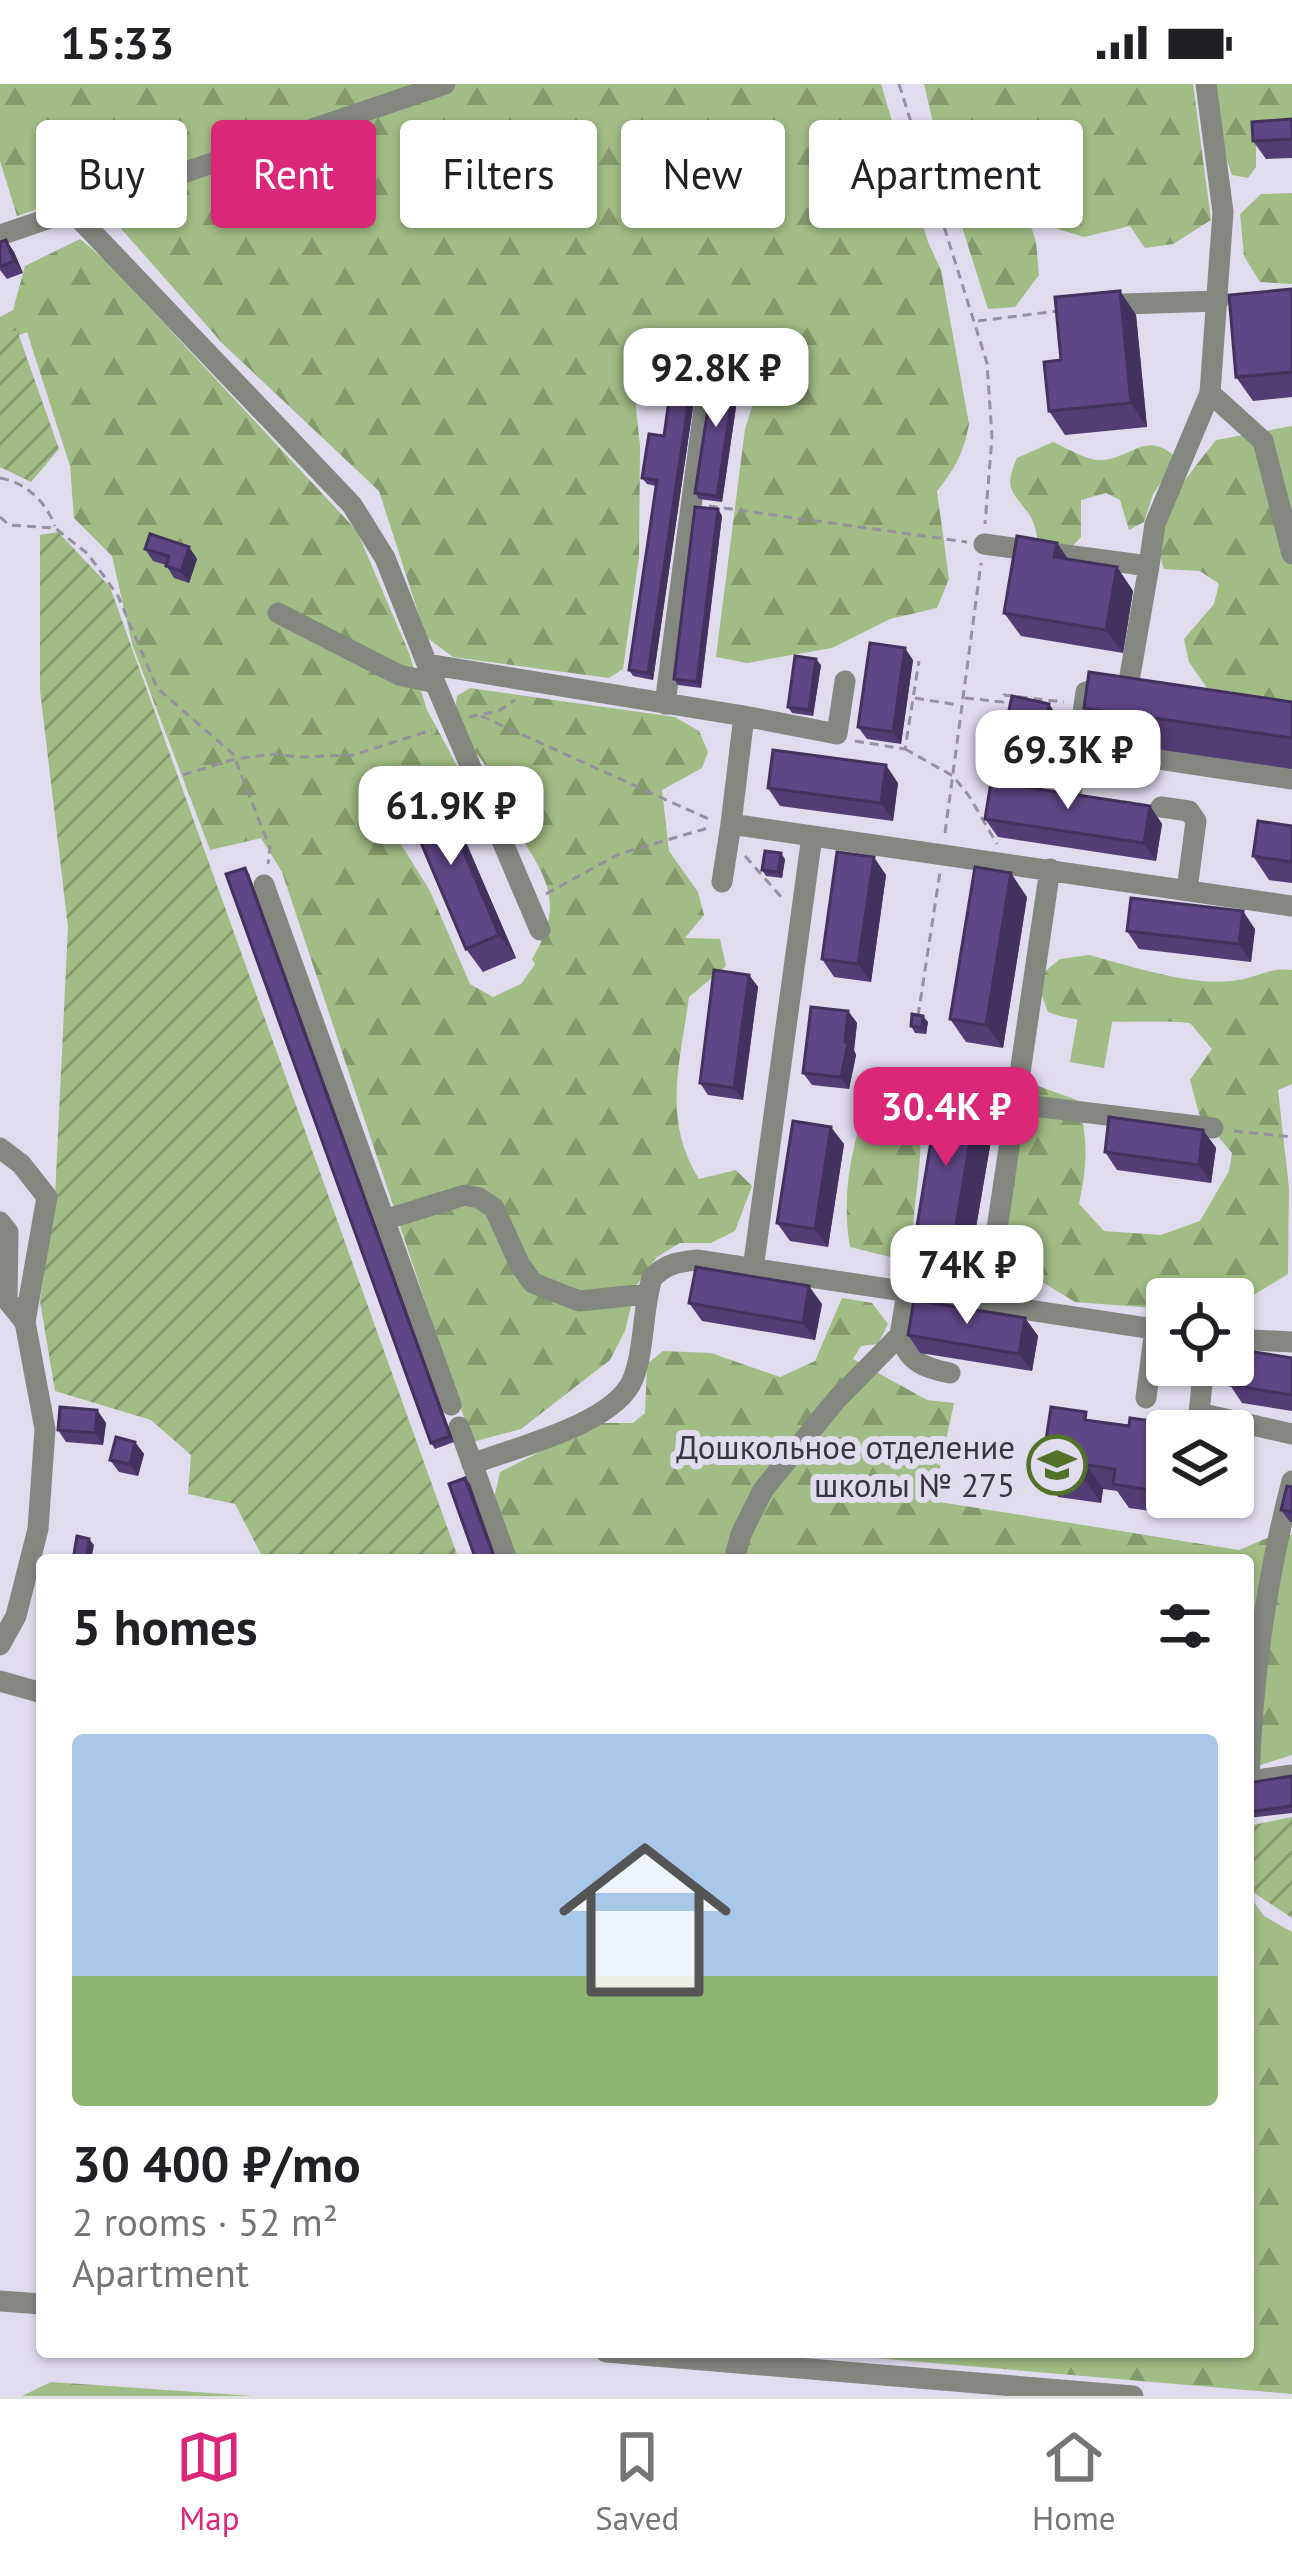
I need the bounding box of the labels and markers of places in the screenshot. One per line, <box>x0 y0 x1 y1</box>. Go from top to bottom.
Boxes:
pin: 92.8K ₽ <box>605 328 827 430</box>
pin: 69.3K ₽ <box>957 710 1179 812</box>
pin: 61.9K ₽ <box>340 766 562 868</box>
pin: 30.4K ₽ <box>835 1067 1057 1169</box>
pin: 74K ₽ <box>883 1225 1051 1327</box>
place label: Дошкольное отделение школы № 275 <box>676 1425 1015 1506</box>
school or university icon: Дошкольное отделение школы № 275 <box>1026 1434 1088 1496</box>

